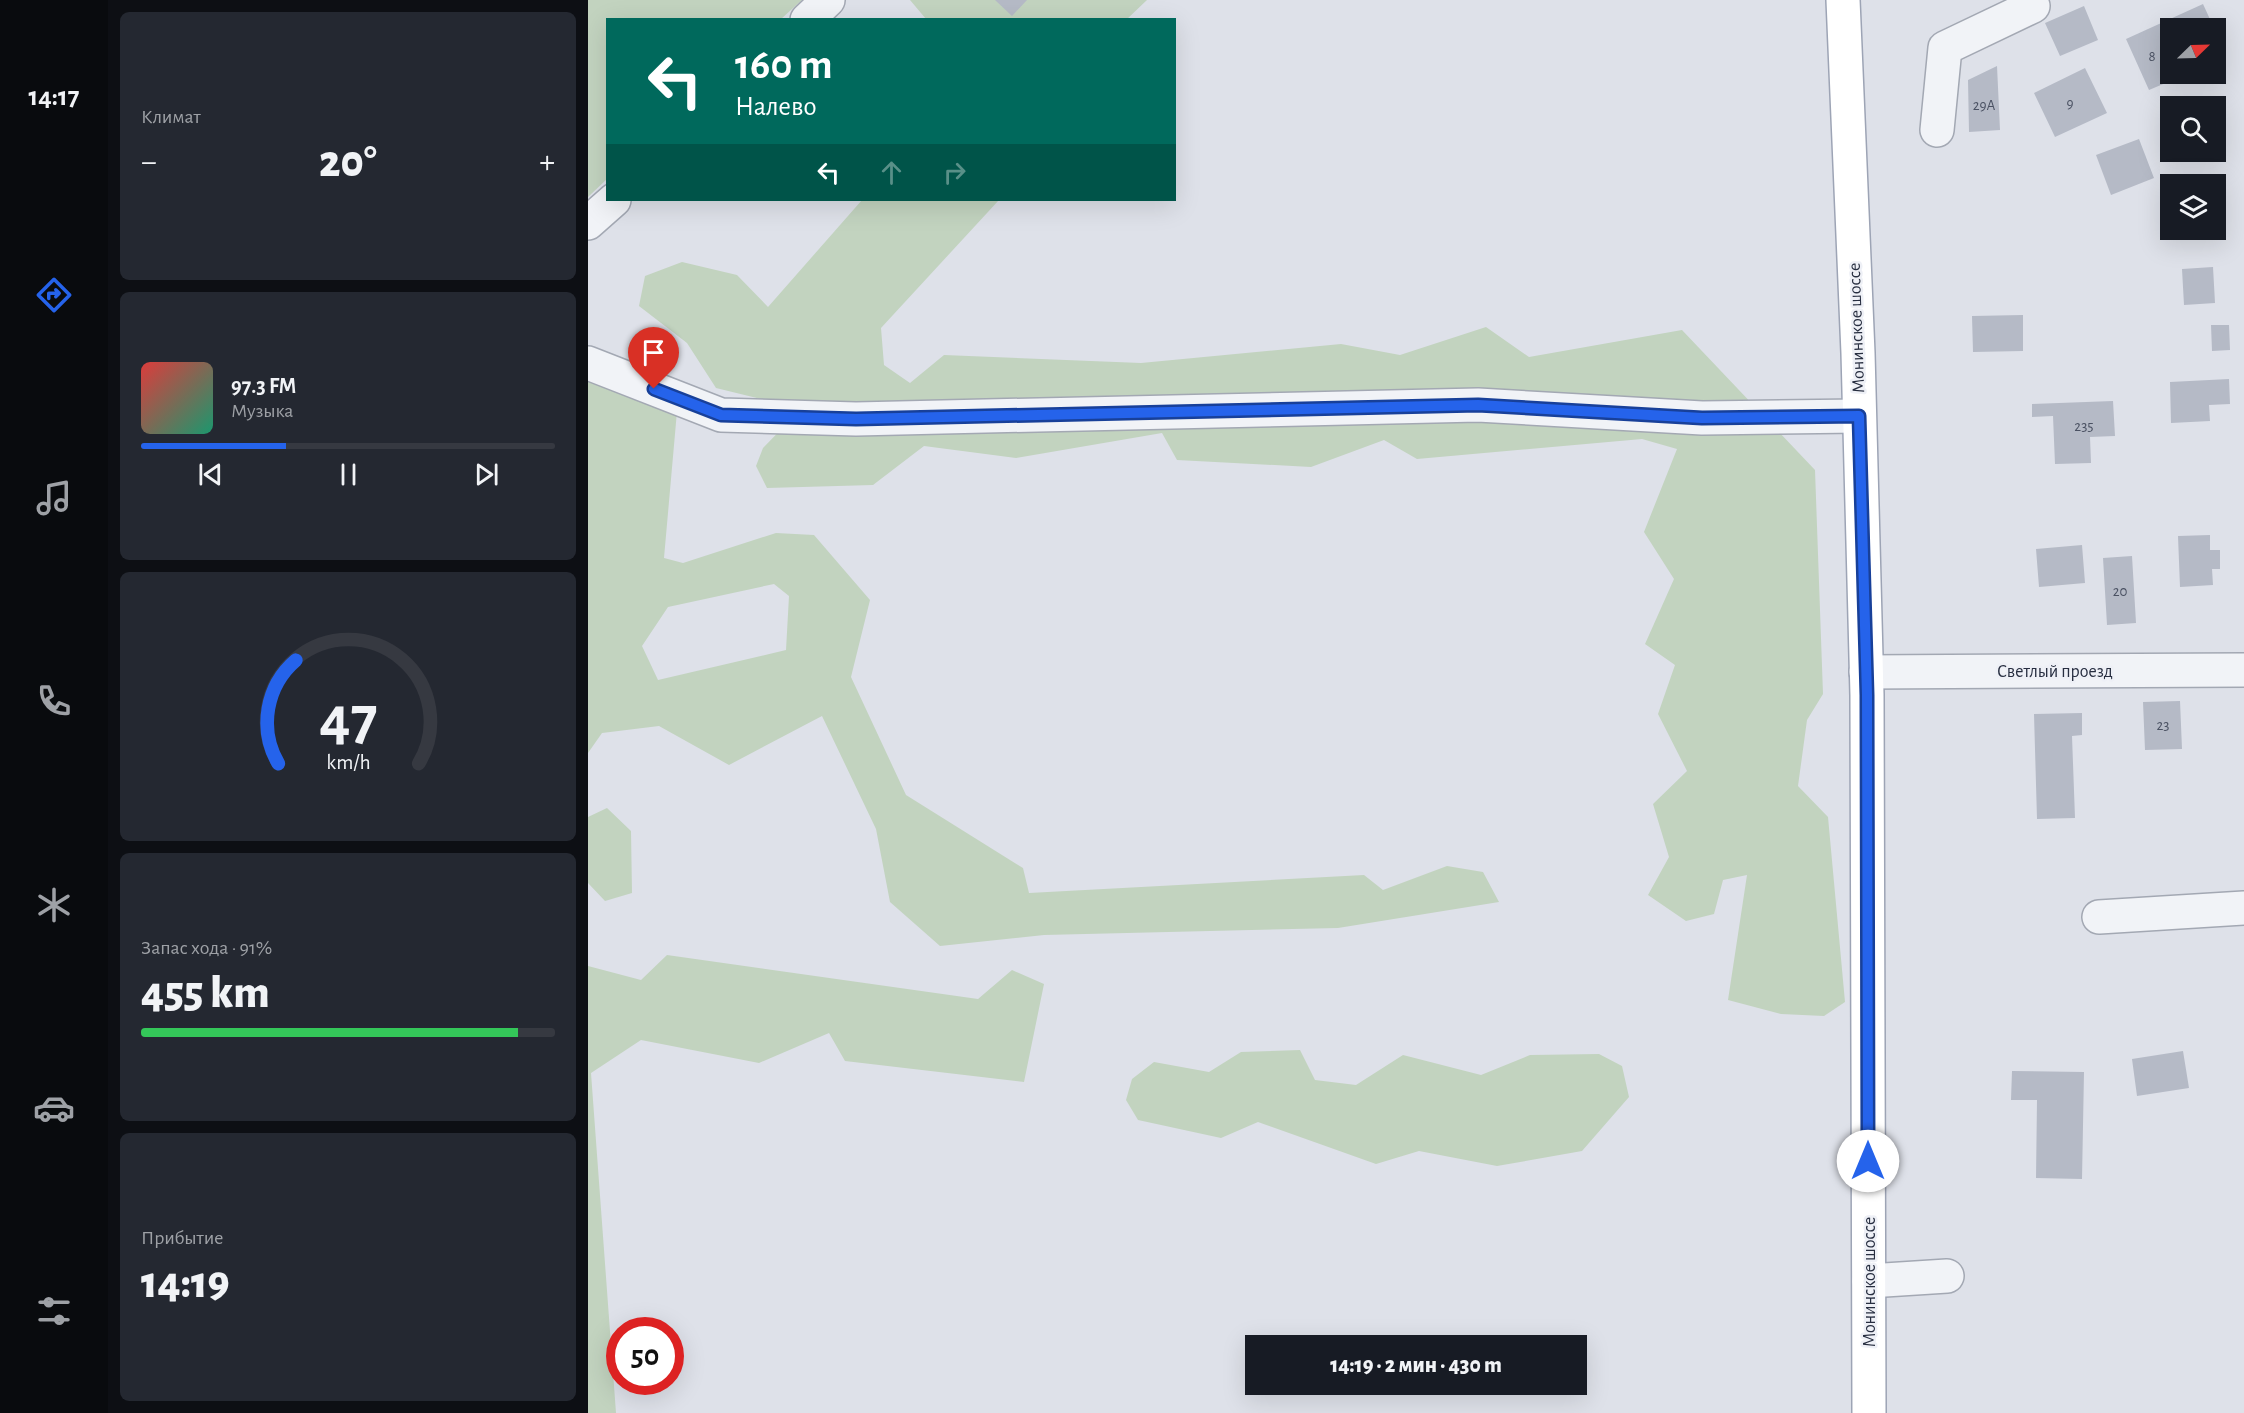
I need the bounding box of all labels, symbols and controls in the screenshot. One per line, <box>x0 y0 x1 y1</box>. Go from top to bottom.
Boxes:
north arrow <box>2160 18 2226 84</box>
map controls <box>2160 18 2226 240</box>
icon: left <box>636 42 714 120</box>
text: 160 m <box>735 44 833 86</box>
house number: 8 <box>2148 49 2156 64</box>
text: 14:17 <box>29 83 79 110</box>
text: Налево <box>735 93 817 120</box>
house number: 9 <box>2066 96 2074 111</box>
button: search <box>2160 96 2226 162</box>
house number: 29А <box>1973 98 1996 113</box>
text: Климат <box>141 107 201 127</box>
text: 20° <box>319 140 377 185</box>
text: − <box>141 146 157 179</box>
text: + <box>539 146 555 179</box>
icon: left <box>812 156 845 189</box>
icon: ahead <box>875 156 908 189</box>
icon: right <box>938 156 971 189</box>
button: layers <box>2160 174 2226 240</box>
street label: Монинское шоссе <box>1846 262 1868 394</box>
icon: directions <box>33 274 75 316</box>
pin <box>628 327 679 389</box>
icon: arrive <box>637 336 670 369</box>
text: 97.3 FM <box>231 375 296 397</box>
text: Музыка <box>231 401 293 421</box>
house number: 235 <box>2074 419 2094 434</box>
icon: previous <box>194 458 227 491</box>
icon: pause <box>332 458 365 491</box>
icon: next <box>470 458 503 491</box>
icon: music <box>33 477 75 519</box>
house number: 20 <box>2113 584 2127 599</box>
street label: Светлый проезд <box>1997 663 2113 681</box>
icon: phone <box>33 680 75 722</box>
text: 47 <box>319 688 377 750</box>
house number: 23 <box>2156 718 2170 733</box>
text: km/h <box>326 752 370 773</box>
icon: climate <box>33 884 75 926</box>
text: Запас хода · 91% <box>141 938 272 958</box>
text: 455 km <box>141 971 270 1016</box>
icon: car <box>33 1087 75 1129</box>
position arrow <box>1836 1129 1900 1193</box>
street label: Монинское шоссе <box>1861 1217 1879 1347</box>
text: Прибытие <box>141 1228 223 1248</box>
text: 14:19 <box>141 1261 230 1306</box>
icon: filters <box>33 1290 75 1332</box>
speed limit sign: 50 <box>606 1317 684 1395</box>
text: 14:19 · 2 мин · 430 m <box>1330 1354 1502 1376</box>

